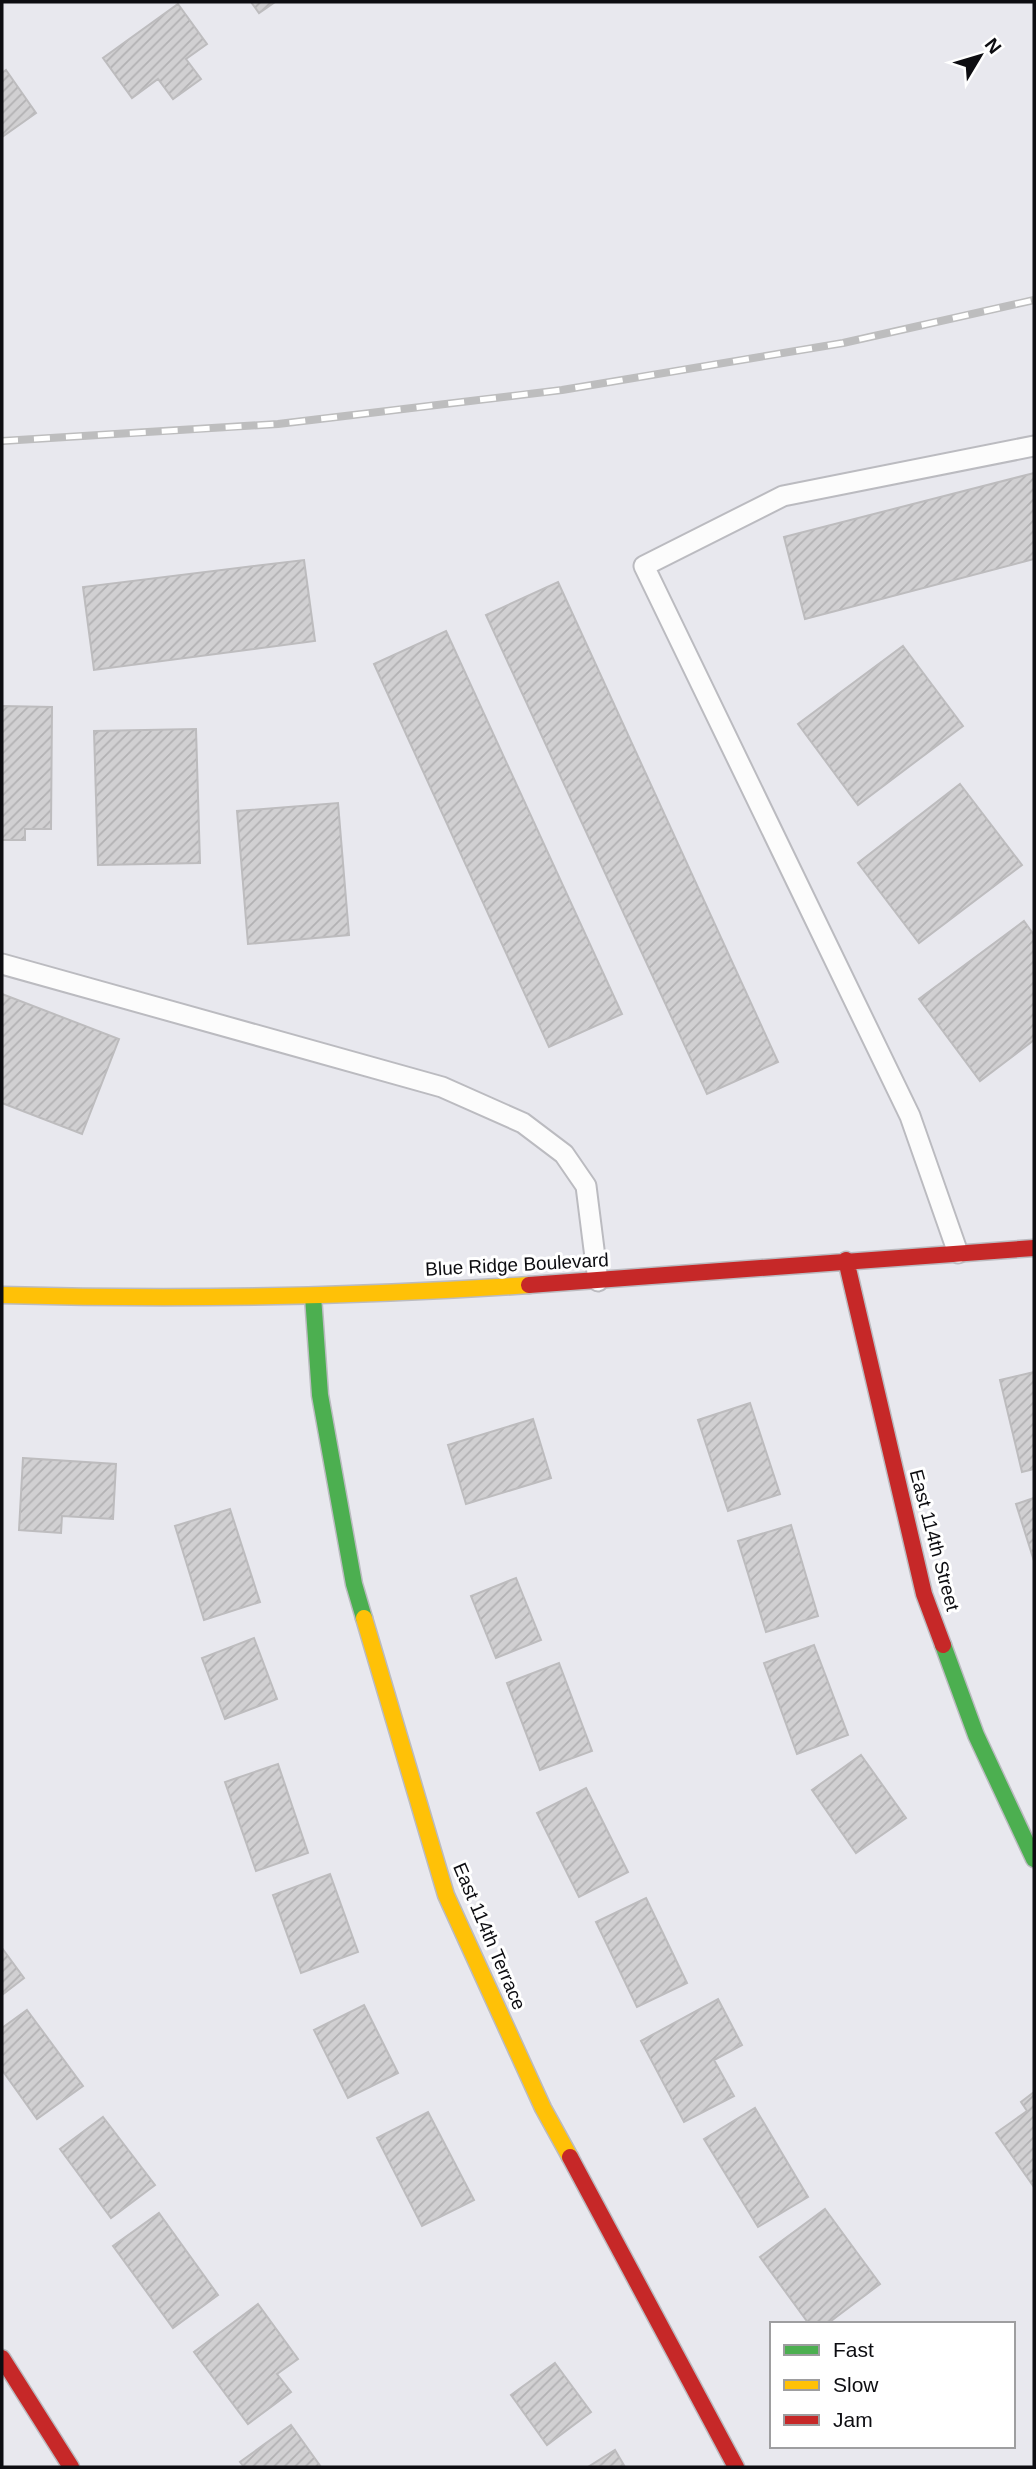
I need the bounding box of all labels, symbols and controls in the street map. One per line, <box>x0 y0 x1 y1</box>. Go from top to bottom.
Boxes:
north arrow <box>945 21 1015 91</box>
text: N <box>981 34 1006 58</box>
street label: Blue Ridge Boulevard <box>425 1249 609 1280</box>
street label: East 114th Street <box>906 1467 964 1614</box>
street label: East 114th Terrace <box>449 1859 530 2013</box>
legend <box>770 2322 1015 2448</box>
text: Fast <box>833 2338 874 2361</box>
text: Slow <box>833 2373 879 2396</box>
text: Jam <box>833 2408 873 2431</box>

